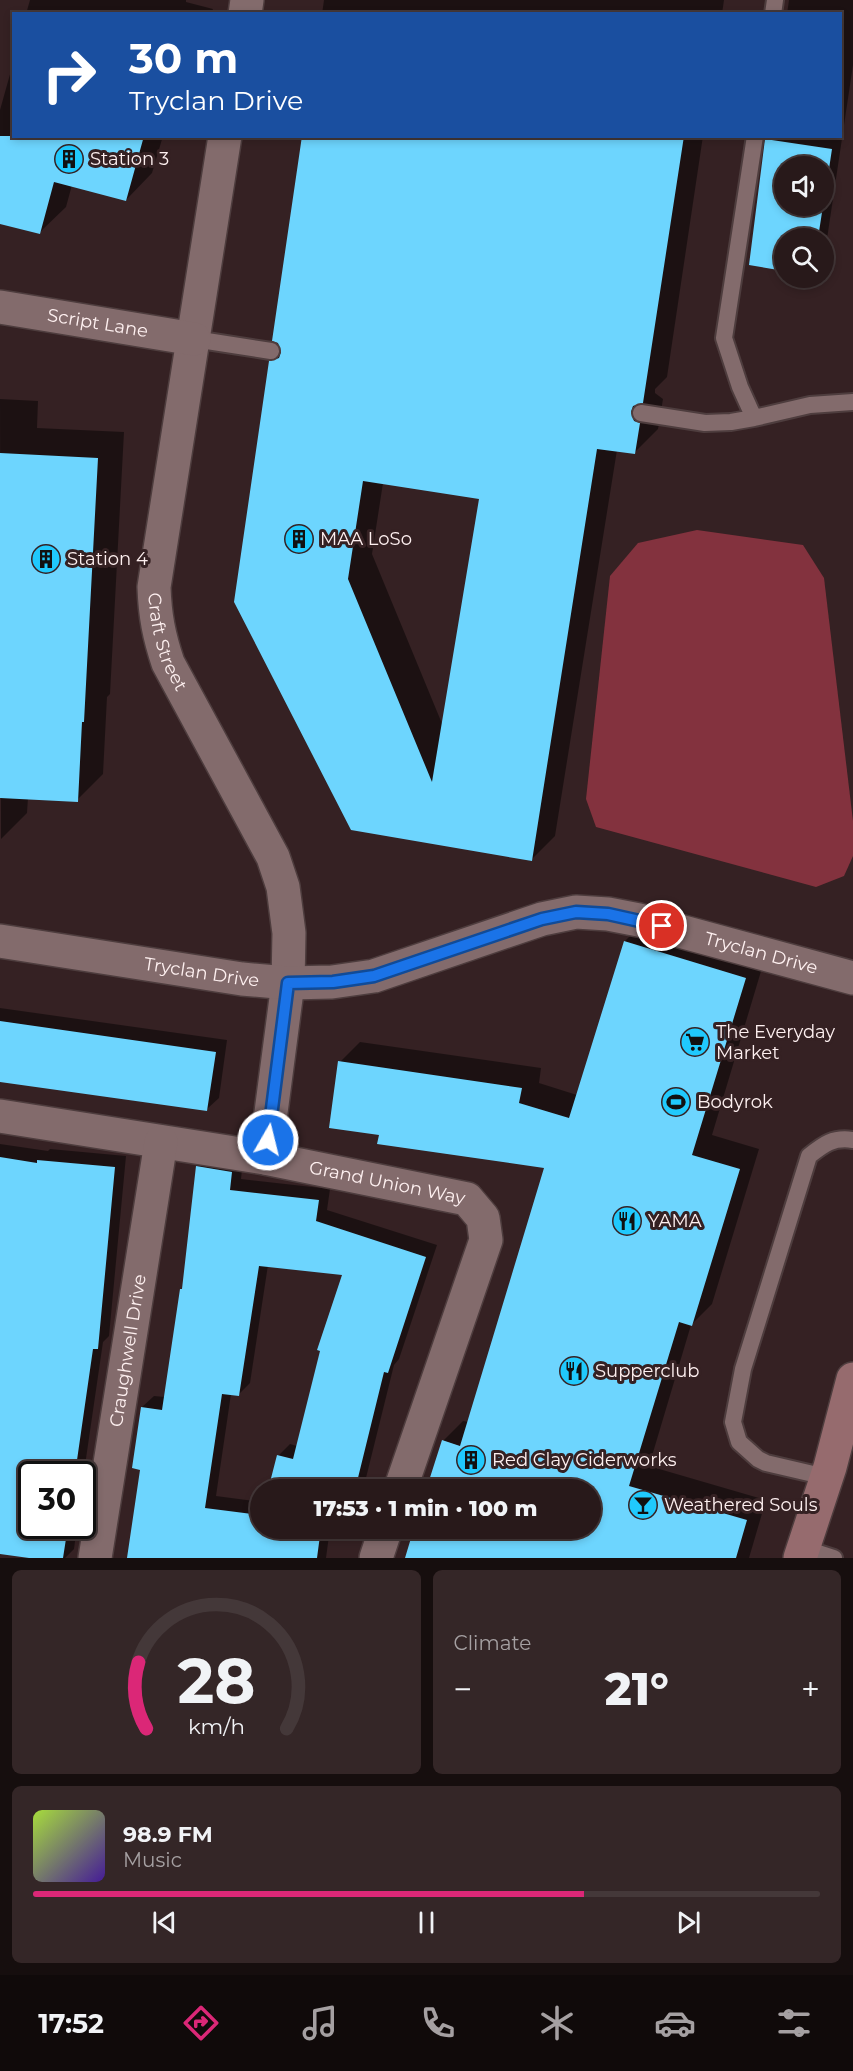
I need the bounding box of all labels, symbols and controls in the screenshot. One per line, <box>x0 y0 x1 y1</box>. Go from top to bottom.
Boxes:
text: 30 m <box>129 32 238 84</box>
icon: right <box>30 36 108 114</box>
text: Tryclan Drive <box>129 84 303 117</box>
building icon: Station 3 <box>53 143 85 175</box>
place label: Station 3 <box>90 148 169 170</box>
map controls <box>774 156 834 288</box>
button: sound <box>774 156 834 216</box>
button: search <box>774 228 834 288</box>
street label: Script Lane <box>46 304 150 342</box>
building icon: MAA LoSo <box>283 523 315 555</box>
place label: MAA LoSo <box>320 528 412 550</box>
building icon: Station 4 <box>30 543 62 575</box>
place label: Station 4 <box>67 548 148 570</box>
street label: Craft Street <box>143 592 192 695</box>
pin <box>636 900 687 951</box>
icon: arrive <box>645 909 678 942</box>
street label: Tryclan Drive <box>702 927 820 979</box>
street label: Tryclan Drive <box>142 953 260 991</box>
place label: The Everyday Market <box>716 1021 835 1064</box>
supermarket icon: The Everyday Market <box>679 1026 711 1058</box>
sports icon: Bodyrok <box>660 1086 692 1118</box>
place label: Bodyrok <box>697 1091 773 1113</box>
position arrow <box>236 1108 300 1172</box>
street label: Grand Union Way <box>307 1156 467 1209</box>
restaurant icon: YAMA <box>611 1205 643 1237</box>
place label: YAMA <box>648 1210 702 1232</box>
street label: Craughwell Drive <box>105 1273 151 1429</box>
restaurant icon: Supperclub <box>558 1355 590 1387</box>
place label: Supperclub <box>595 1360 700 1382</box>
building icon: Red Clay Ciderworks <box>455 1444 487 1476</box>
place label: Red Clay Ciderworks <box>492 1449 677 1471</box>
speed limit sign: 30 <box>18 1461 96 1539</box>
bar icon: Weathered Souls <box>627 1489 659 1521</box>
place label: Weathered Souls <box>664 1494 818 1516</box>
text: 17:53 · 1 min · 100 m <box>314 1495 537 1522</box>
text: Climate <box>454 1631 531 1655</box>
text: 28 <box>177 1643 255 1719</box>
text: 21° <box>605 1661 669 1716</box>
text: − <box>454 1669 472 1709</box>
text: + <box>801 1669 820 1709</box>
text: km/h <box>188 1713 245 1739</box>
text: 98.9 FM <box>123 1821 213 1848</box>
text: Music <box>123 1848 182 1872</box>
icon: previous <box>148 1906 181 1939</box>
icon: pause <box>410 1906 443 1939</box>
icon: next <box>672 1906 705 1939</box>
icon: directions <box>180 2002 222 2044</box>
icon: music <box>299 2002 341 2044</box>
icon: phone <box>417 2002 459 2044</box>
icon: climate <box>536 2002 578 2044</box>
icon: car <box>654 2002 696 2044</box>
icon: filters <box>773 2002 815 2044</box>
text: 17:52 <box>38 2007 104 2040</box>

